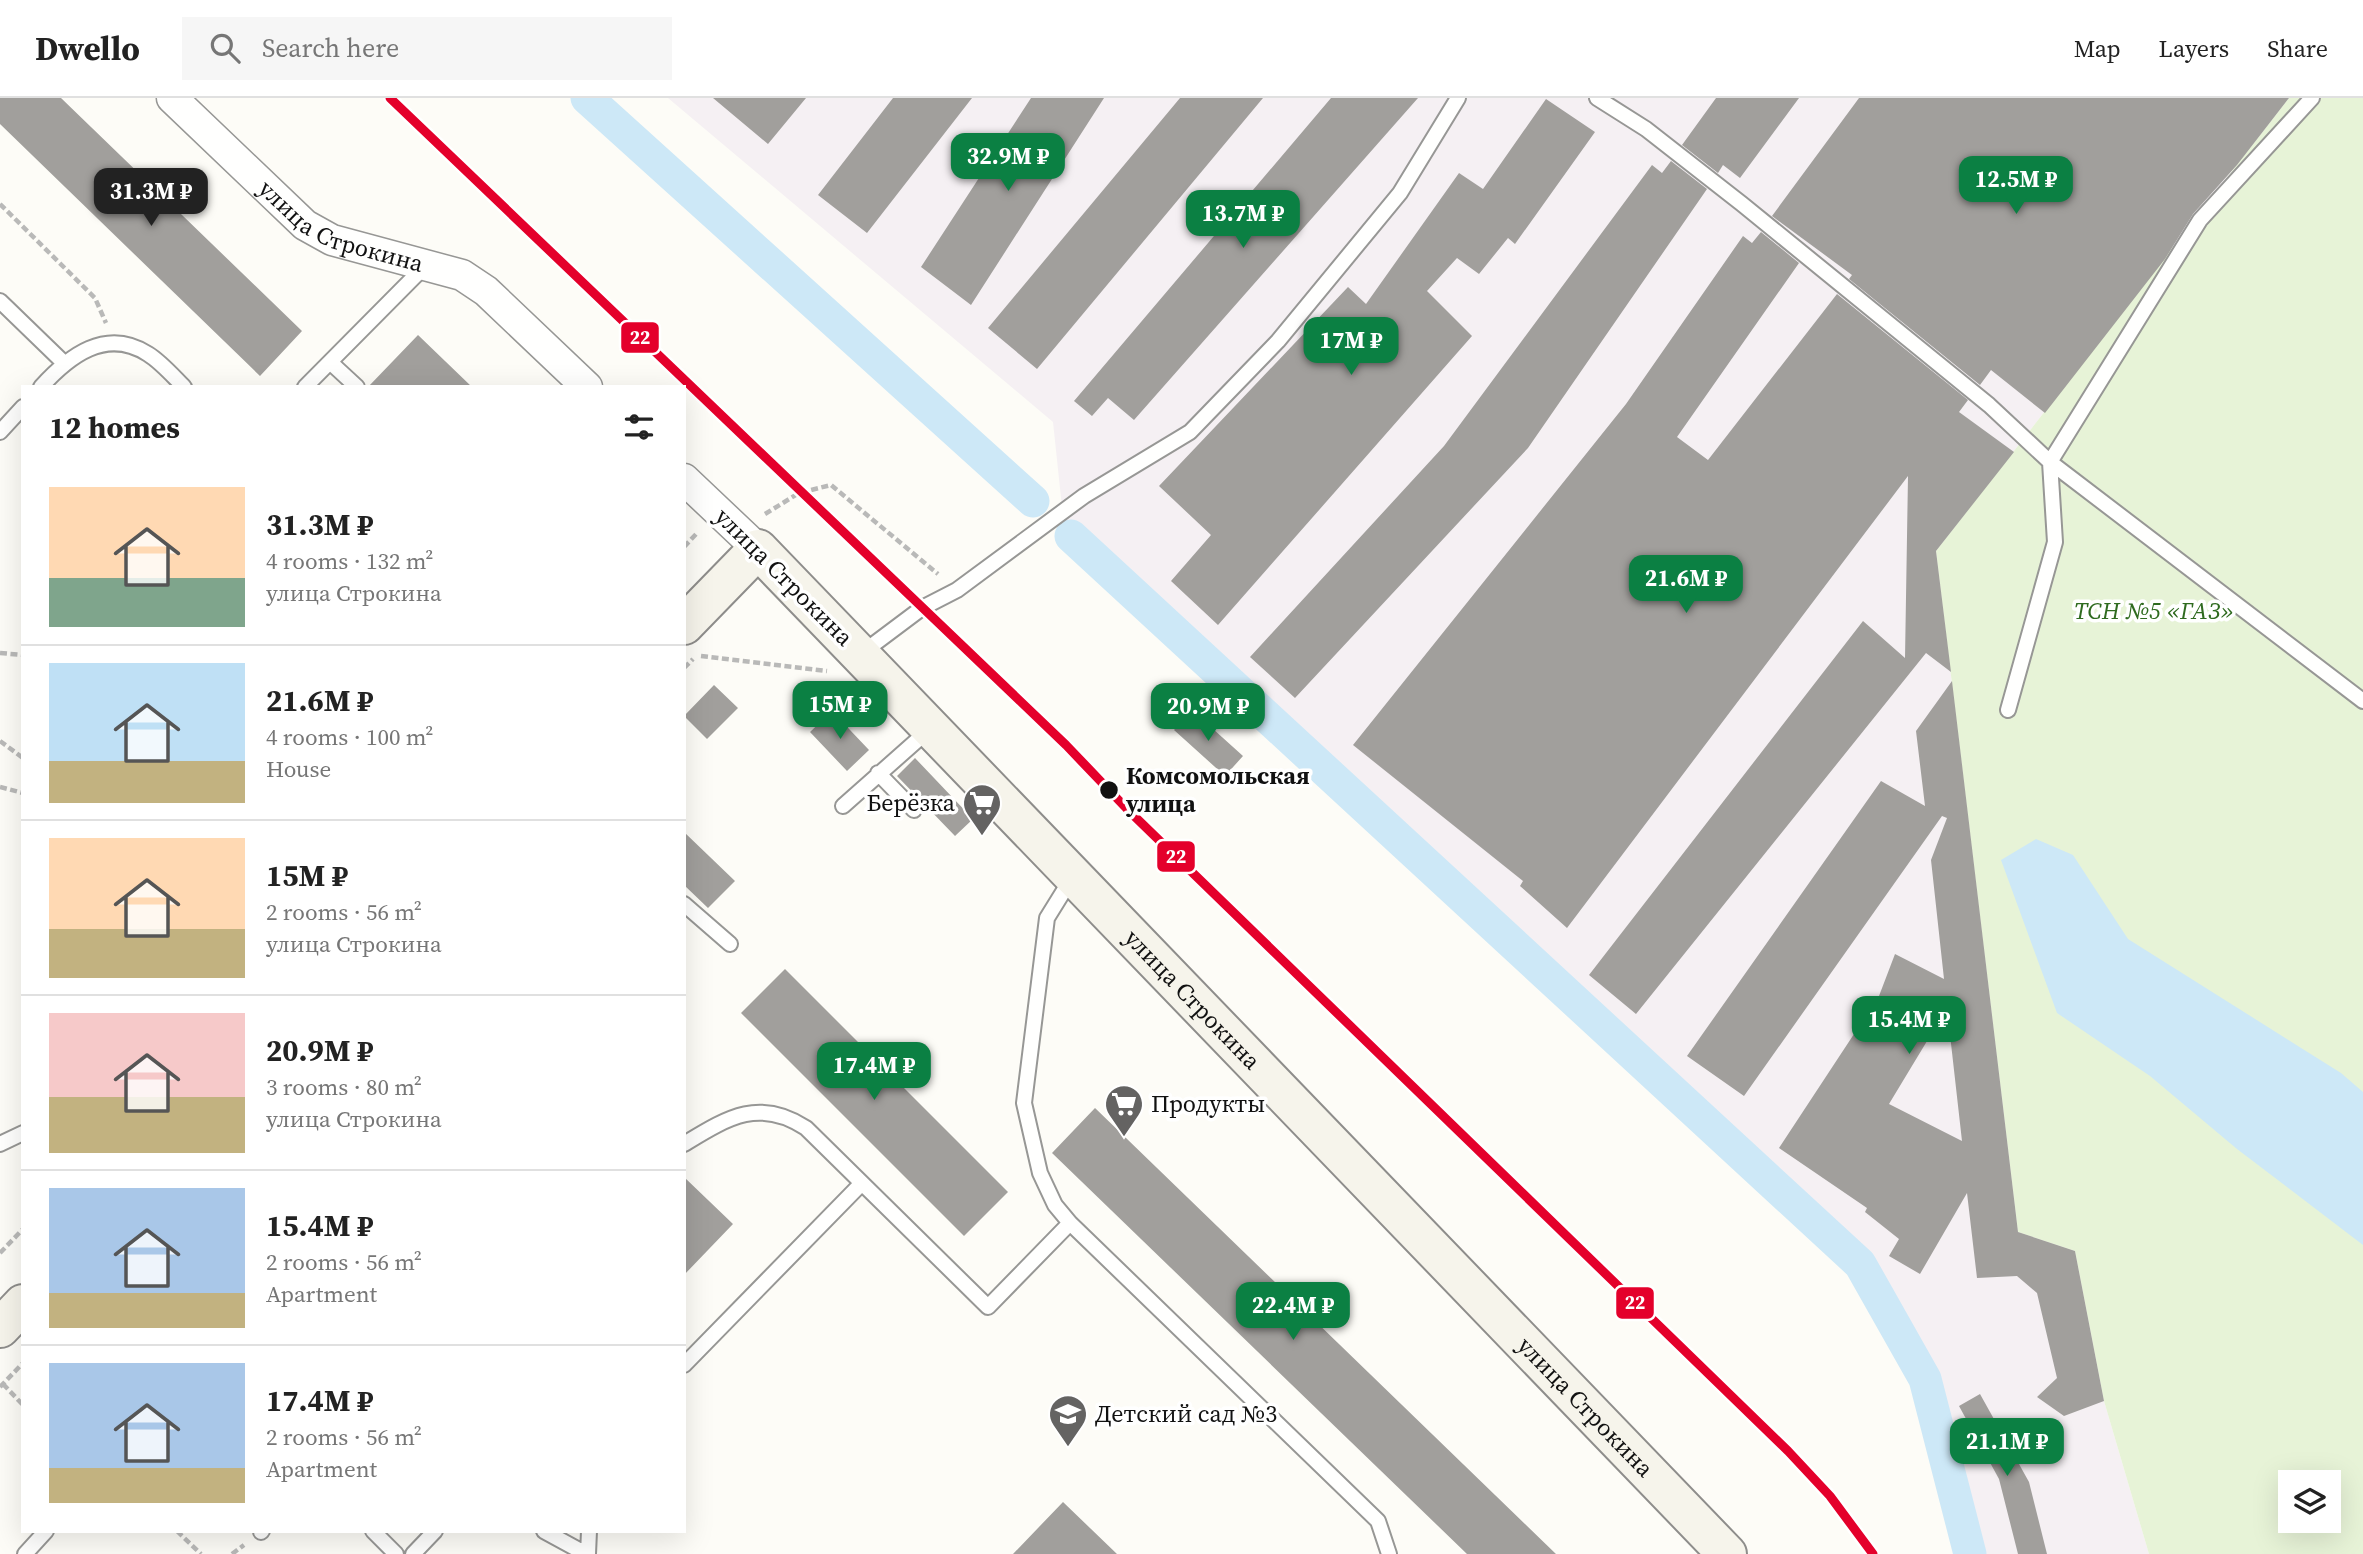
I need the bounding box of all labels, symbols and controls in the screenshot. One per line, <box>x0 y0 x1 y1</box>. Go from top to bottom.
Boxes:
search box <box>182 17 672 80</box>
text: Dwello <box>35 26 140 71</box>
icon: search <box>206 29 244 67</box>
text: Search here <box>262 30 399 66</box>
text: Map <box>2074 32 2121 65</box>
text: Layers <box>2159 32 2229 65</box>
text: Share <box>2267 32 2328 65</box>
pin: 32.9M ₽ <box>943 134 1073 193</box>
text: 32.9M ₽ <box>967 140 1049 172</box>
pin: 12.5M ₽ <box>1951 156 2081 216</box>
text: 12.5M ₽ <box>1975 163 2057 195</box>
pin: 31.3M ₽ <box>86 169 216 228</box>
street label: улица Строкина <box>252 172 428 280</box>
text: 31.3M ₽ <box>110 175 192 207</box>
pin: 13.7M ₽ <box>1178 190 1308 250</box>
text: 13.7M ₽ <box>1202 197 1284 229</box>
pin: 17M ₽ <box>1302 317 1400 377</box>
line badge: 22 <box>620 321 660 354</box>
text: 22 <box>630 324 650 350</box>
text: 17M ₽ <box>1320 324 1382 356</box>
text: 12 homes <box>49 407 180 448</box>
icon: filters <box>620 408 658 446</box>
street label: улица Строкина <box>708 500 861 654</box>
text: 31.3M ₽ <box>266 504 373 545</box>
icon: home <box>105 515 189 599</box>
text: 4 rooms · 132 m² <box>266 545 433 577</box>
pin: 21.6M ₽ <box>1621 556 1751 615</box>
text: 21.6M ₽ <box>1645 562 1727 594</box>
text: улица Строкина <box>266 577 442 609</box>
park label: ТСН №5 «ГАЗ» <box>2074 594 2234 627</box>
text: 21.6M ₽ <box>266 680 373 721</box>
pin: 15M ₽ <box>791 682 889 741</box>
pin: 20.9M ₽ <box>1143 684 1273 743</box>
text: 15M ₽ <box>809 688 871 720</box>
text: 20.9M ₽ <box>1167 690 1249 722</box>
icon: home <box>105 691 189 775</box>
text: 4 rooms · 100 m² <box>266 721 433 753</box>
text: House <box>266 753 331 785</box>
place label: Комсомольская улица <box>1125 759 1310 820</box>
marker: Комсомольская улица <box>1098 779 1120 801</box>
supermarket icon: Берёзка <box>961 782 1003 837</box>
place label: Берёзка <box>866 786 956 819</box>
line badge: 22 <box>1156 840 1196 873</box>
text: 22 <box>1166 843 1186 869</box>
text: 15M ₽ <box>266 855 348 896</box>
icon: home <box>105 866 189 950</box>
text: 2 rooms · 56 m² <box>266 896 422 928</box>
street label: улица Строкина <box>1117 922 1269 1077</box>
text: улица Строкина <box>266 928 442 960</box>
pin: 15.4M ₽ <box>1844 996 1974 1056</box>
text: 15.4M ₽ <box>1868 1003 1950 1035</box>
text: 20.9M ₽ <box>266 1030 373 1071</box>
icon: home <box>105 1041 189 1125</box>
pin: 17.4M ₽ <box>809 1042 939 1102</box>
text: 17.4M ₽ <box>833 1049 915 1081</box>
text: 3 rooms · 80 m² <box>266 1071 422 1103</box>
supermarket icon: Продукты <box>1103 1083 1145 1138</box>
place label: Продукты <box>1151 1087 1265 1120</box>
text: улица Строкина <box>266 1103 442 1135</box>
text: 15.4M ₽ <box>266 1205 373 1246</box>
icon: home <box>105 1216 189 1300</box>
text: 2 rooms · 56 m² <box>266 1246 422 1278</box>
text: Apartment <box>266 1278 377 1310</box>
pin: 22.4M ₽ <box>1228 1282 1358 1342</box>
line badge: 22 <box>1615 1286 1655 1320</box>
text: 22.4M ₽ <box>1252 1289 1334 1321</box>
text: 22 <box>1625 1289 1645 1315</box>
street label: улица Строкина <box>1510 1329 1662 1485</box>
text: 17.4M ₽ <box>266 1380 373 1421</box>
icon: home <box>105 1391 189 1475</box>
school or university icon: Детский сад №3 <box>1047 1393 1089 1448</box>
place label: Детский сад №3 <box>1095 1397 1277 1430</box>
pin: 21.1M ₽ <box>1942 1418 2072 1478</box>
text: 2 rooms · 56 m² <box>266 1421 422 1453</box>
text: 21.1M ₽ <box>1966 1425 2048 1457</box>
text: Apartment <box>266 1453 377 1485</box>
map controls <box>2278 1470 2341 1533</box>
button: layers <box>2278 1470 2341 1533</box>

